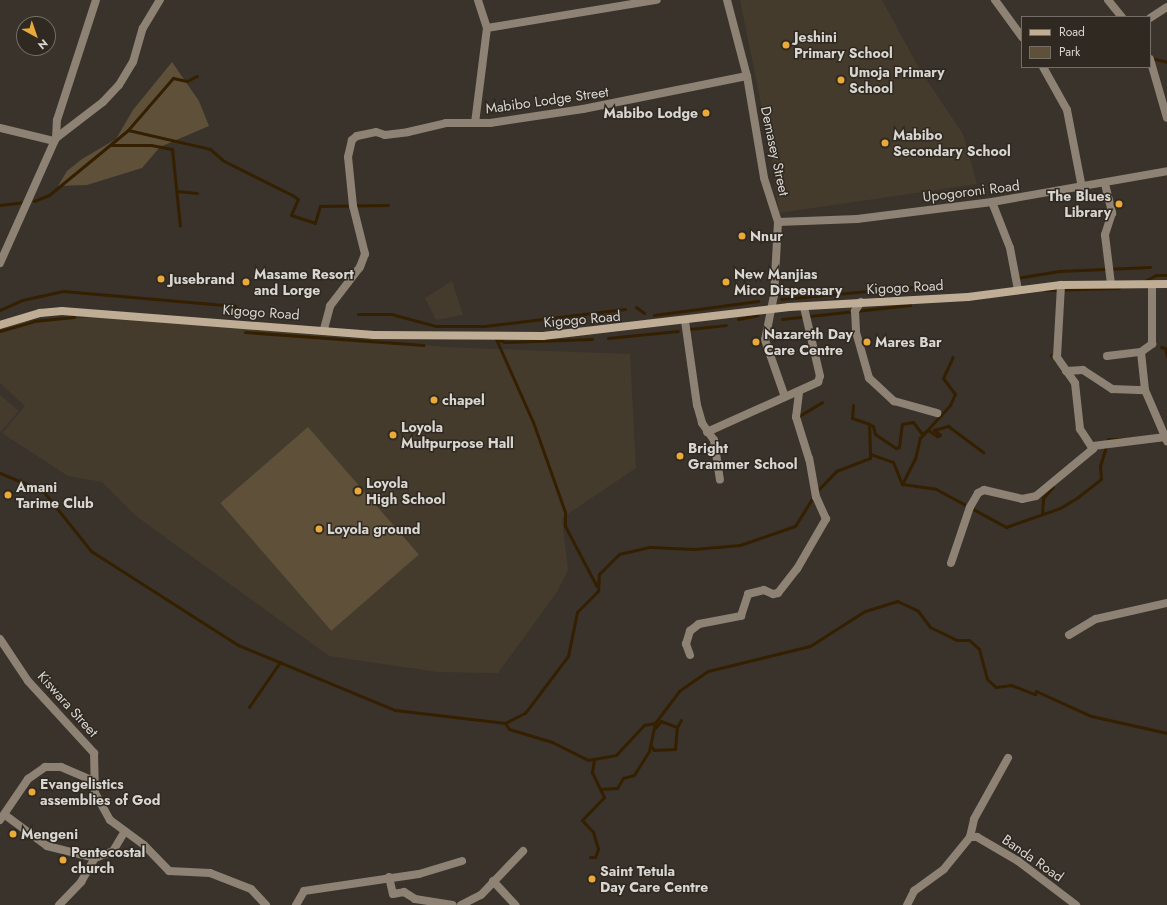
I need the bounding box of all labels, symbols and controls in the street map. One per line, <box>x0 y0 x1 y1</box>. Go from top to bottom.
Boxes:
north arrow <box>16 16 56 56</box>
legend <box>1021 16 1151 68</box>
text: Road <box>1059 23 1085 41</box>
place label: Jeshini Primary School <box>794 29 893 62</box>
text: N <box>35 35 52 53</box>
marker: Jeshini Primary School <box>781 40 791 50</box>
text: Park <box>1059 43 1080 61</box>
place label: Umoja Primary School <box>849 64 945 96</box>
marker: Umoja Primary School <box>836 75 846 85</box>
street label: Mabibo Lodge Street <box>484 83 610 117</box>
place label: Mabibo Lodge <box>604 105 698 121</box>
street label: Demasey Street <box>757 105 793 197</box>
marker: Mabibo Lodge <box>701 108 711 118</box>
place label: Mabibo Secondary School <box>893 127 1011 160</box>
marker: Mabibo Secondary School <box>880 138 890 148</box>
street label: Upogoroni Road <box>922 177 1020 205</box>
place label: The Blues Library <box>1047 188 1111 220</box>
marker: The Blues Library <box>1114 199 1124 209</box>
place label: Nnur <box>750 228 783 244</box>
marker: Nnur <box>737 231 747 241</box>
place label: Masame Resort and Lorge <box>254 266 354 298</box>
place label: New Manjias Mico Dispensary <box>734 266 842 298</box>
place label: Jusebrand <box>169 271 235 287</box>
marker: Jusebrand <box>156 274 166 284</box>
marker: Masame Resort and Lorge <box>241 277 251 287</box>
marker: New Manjias Mico Dispensary <box>721 277 731 287</box>
street label: Kigogo Road <box>866 277 944 297</box>
street label: Kigogo Road <box>222 301 300 323</box>
street label: Kigogo Road <box>543 307 621 331</box>
place label: Nazareth Day Care Centre <box>764 326 853 358</box>
place label: Mares Bar <box>875 334 942 350</box>
marker: Nazareth Day Care Centre <box>751 337 761 347</box>
marker: Mares Bar <box>862 337 872 347</box>
place label: chapel <box>442 392 485 408</box>
marker: chapel <box>429 395 439 405</box>
place label: Loyola Multpurpose Hall <box>401 419 514 452</box>
marker: Loyola Multpurpose Hall <box>388 430 398 440</box>
place label: Bright Grammer School <box>688 440 798 472</box>
marker: Bright Grammer School <box>675 451 685 461</box>
place label: Loyola High School <box>366 475 446 508</box>
place label: Amani Tarime Club <box>16 479 94 512</box>
marker: Loyola High School <box>353 486 363 496</box>
marker: Amani Tarime Club <box>3 490 13 500</box>
place label: Loyola ground <box>327 521 420 537</box>
marker: Loyola ground <box>314 524 324 534</box>
street label: Kiswara Street <box>34 668 102 740</box>
place label: Evangelistics assemblies of God <box>40 776 160 808</box>
marker: Evangelistics assemblies of God <box>27 787 37 797</box>
place label: Mengeni <box>21 826 78 842</box>
marker: Mengeni <box>8 829 18 839</box>
street label: Banda Road <box>999 831 1067 885</box>
place label: Pentecostal church <box>71 844 145 876</box>
marker: Pentecostal church <box>58 855 68 865</box>
place label: Saint Tetula Day Care Centre <box>600 863 708 896</box>
marker: Saint Tetula Day Care Centre <box>587 874 597 884</box>

